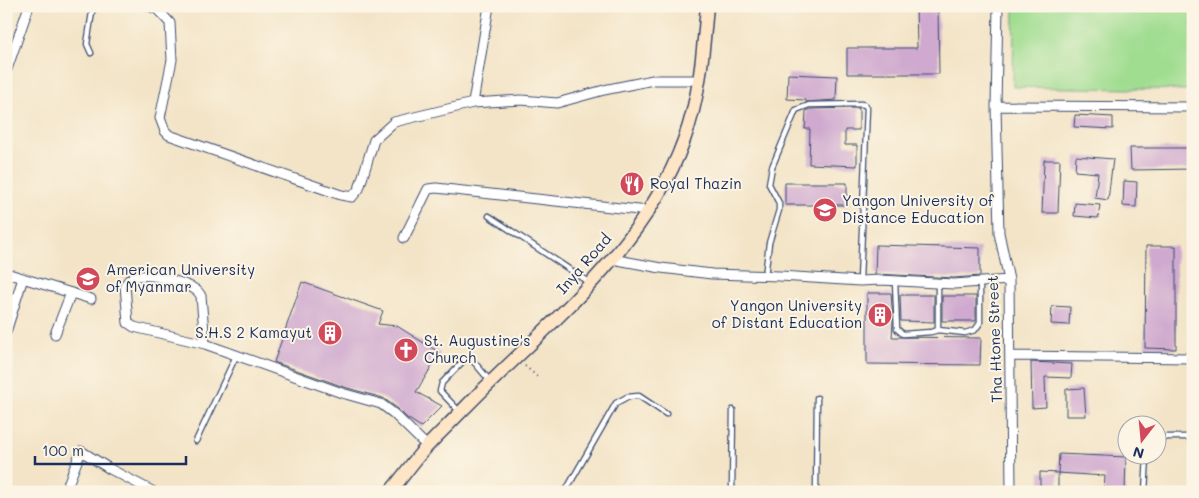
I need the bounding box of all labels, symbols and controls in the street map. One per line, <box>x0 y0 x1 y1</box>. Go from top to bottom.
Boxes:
restaurant icon: Royal Thazin <box>619 171 645 197</box>
place label: Royal Thazin <box>650 173 742 193</box>
place label: Yangon University of Distance Education <box>842 190 995 227</box>
school or university icon: Yangon University of Distance Education <box>812 197 838 223</box>
street label: Inya Road <box>551 229 615 298</box>
place label: American University of Myanmar <box>106 259 255 296</box>
school or university icon: American University of Myanmar <box>75 266 101 292</box>
street label: Tha Htone Street <box>982 275 1006 403</box>
place label: Yangon University of Distant Education <box>712 295 862 332</box>
building icon: Yangon University of Distant Education <box>867 302 893 328</box>
building icon: S.H.S 2 Kamayut <box>317 320 343 346</box>
place label: S.H.S 2 Kamayut <box>195 322 312 342</box>
place label: St. Augustine's Church <box>424 330 530 367</box>
church icon: St. Augustine's Church <box>393 337 419 363</box>
north arrow <box>1116 416 1166 466</box>
scale bar <box>35 433 186 465</box>
text: 100 m <box>42 440 84 460</box>
text: N <box>1131 442 1146 464</box>

